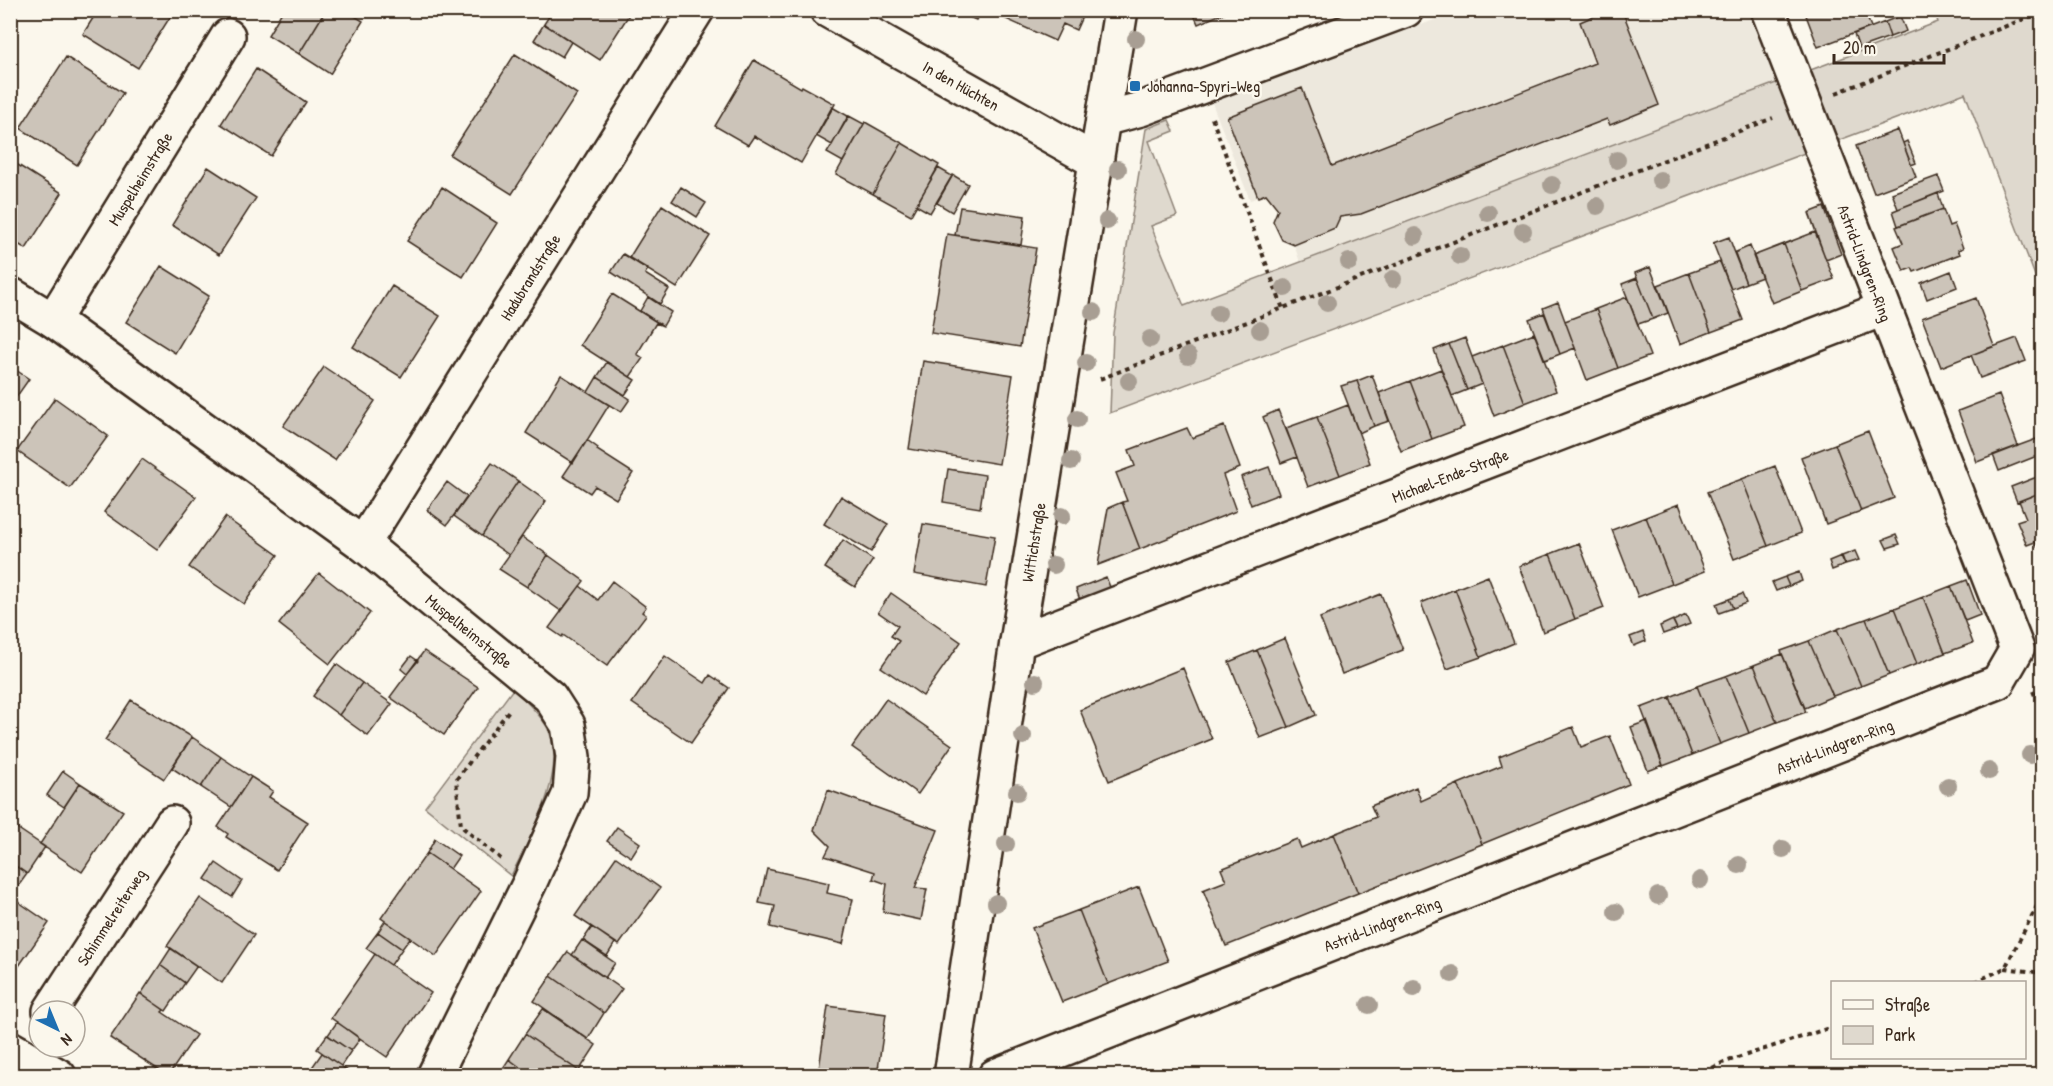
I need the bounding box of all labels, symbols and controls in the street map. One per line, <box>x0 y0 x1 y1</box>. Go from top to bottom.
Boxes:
scale bar <box>1834 27 1944 65</box>
text: 20 m <box>1843 35 1876 60</box>
street label: In den Hüchten <box>919 55 1003 116</box>
place label: Johanna-Spyri-Weg <box>1147 75 1260 97</box>
marker: Johanna-Spyri-Weg <box>1128 79 1142 93</box>
street label: Muspelheimstraße <box>103 127 178 230</box>
street label: Astrid-Lindgren-Ring <box>1833 201 1897 325</box>
street label: Hadubrandstraße <box>495 229 566 324</box>
street label: Michael-Ende-Straße <box>1389 443 1512 508</box>
street label: Wittichstraße <box>1016 500 1051 584</box>
street label: Muspelheimstraße <box>421 589 518 673</box>
street label: Astrid-Lindgren-Ring <box>1773 713 1896 779</box>
street label: Schimmelreiterweg <box>71 864 151 970</box>
street label: Astrid-Lindgren-Ring <box>1321 891 1444 957</box>
legend <box>1831 981 2026 1059</box>
text: Straße <box>1885 992 1930 1017</box>
north arrow <box>27 999 87 1059</box>
text: Park <box>1885 1022 1916 1047</box>
text: N <box>56 1029 78 1051</box>

